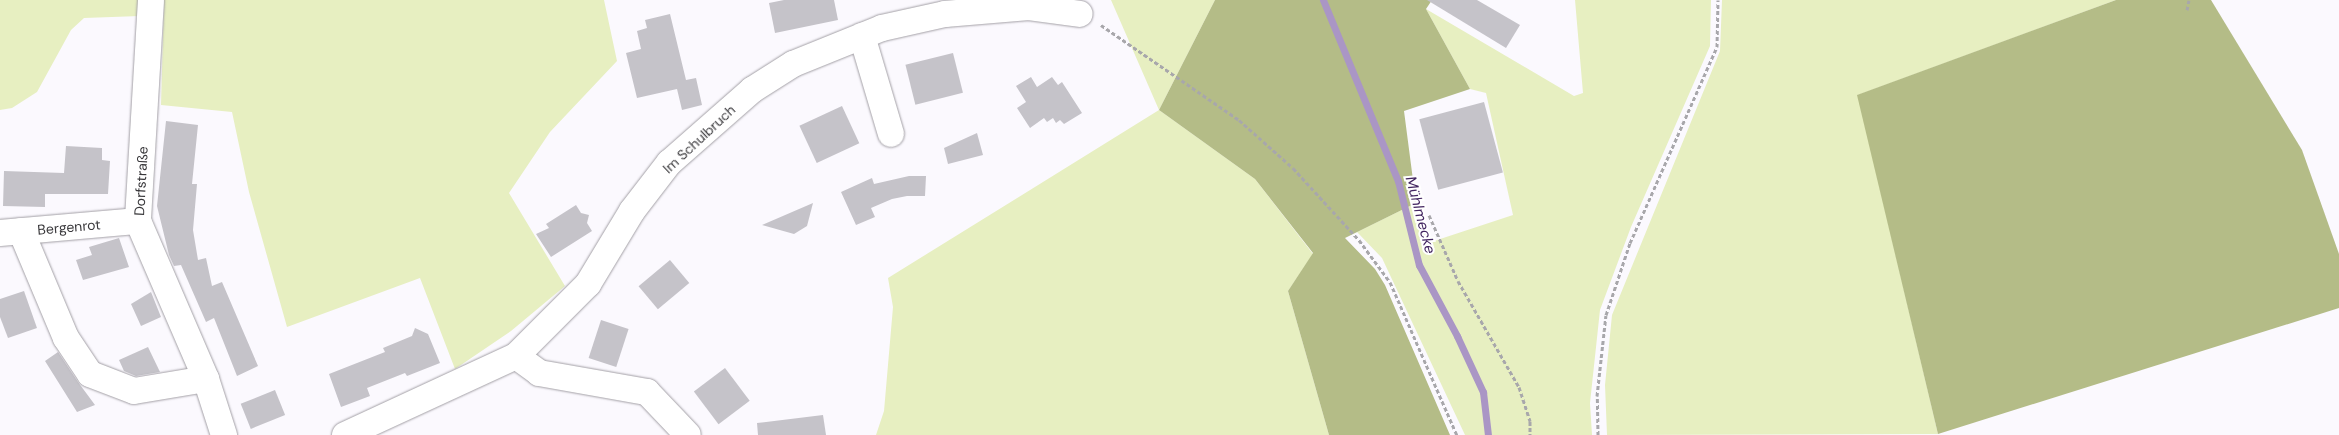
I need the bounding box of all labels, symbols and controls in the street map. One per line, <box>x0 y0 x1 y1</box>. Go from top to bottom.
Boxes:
street label: Im Schulbruch <box>659 101 739 177</box>
street label: Dorfstraße <box>131 146 151 216</box>
water label: Mühlmecke <box>1401 174 1439 256</box>
street label: Bergenrot <box>37 216 101 238</box>

